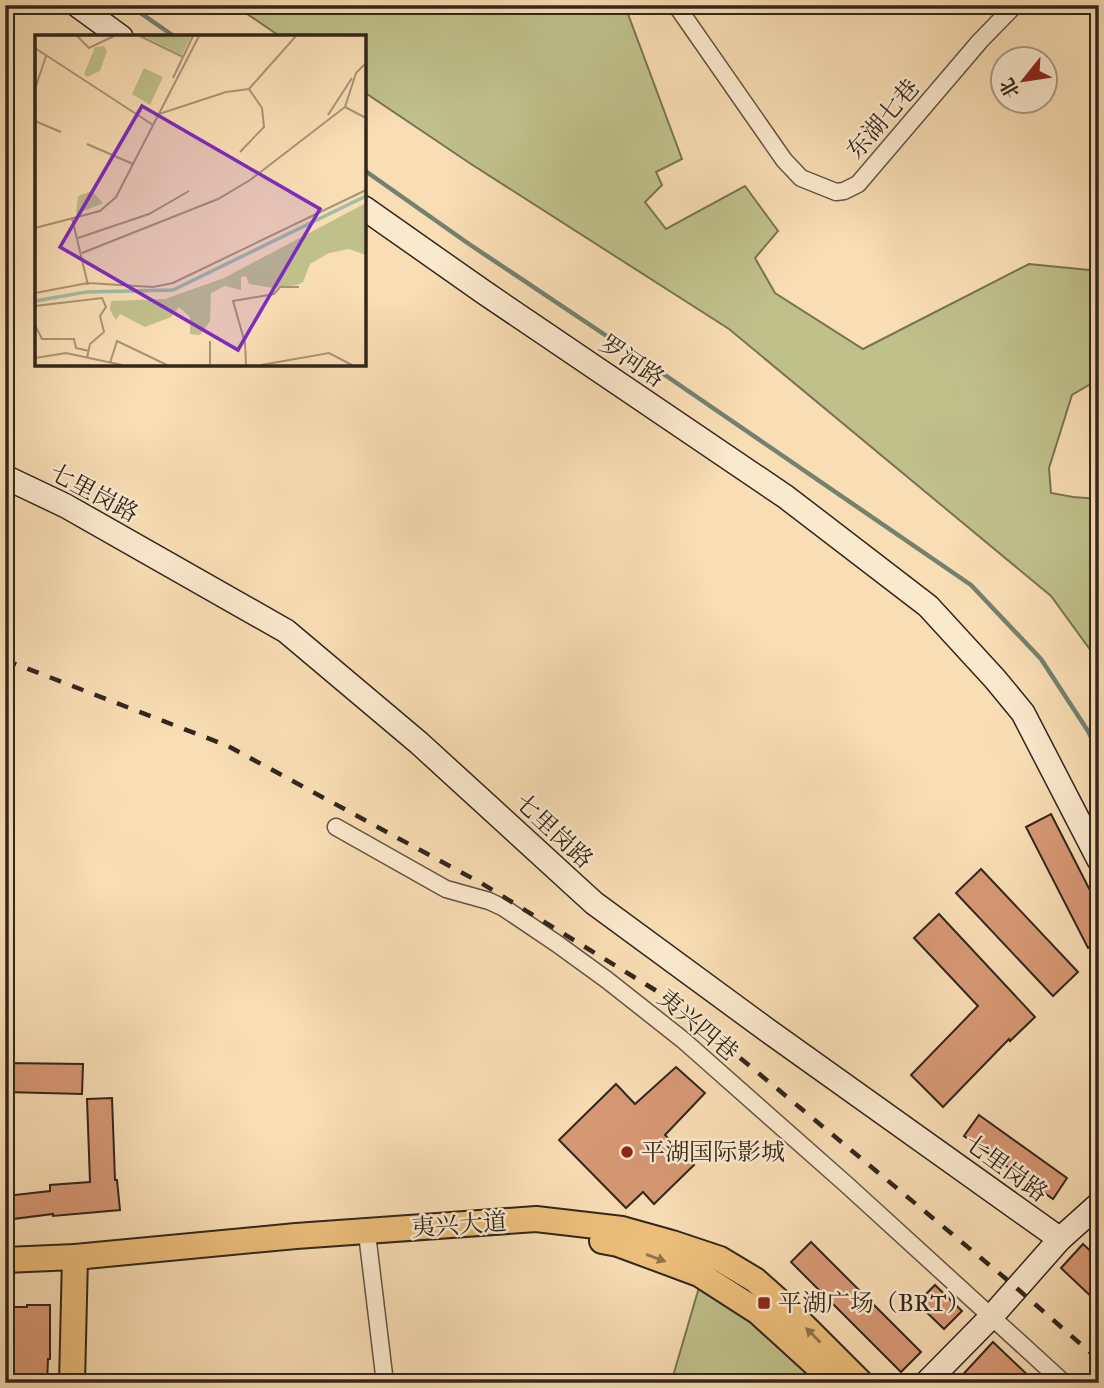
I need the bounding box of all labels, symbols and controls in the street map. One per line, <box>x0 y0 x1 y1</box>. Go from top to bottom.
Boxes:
inset map <box>35 35 366 366</box>
north arrow <box>988 46 1058 116</box>
street label: 东湖七巷 <box>840 73 926 165</box>
text: 北 <box>995 74 1024 102</box>
street label: 罗河路 <box>594 328 670 394</box>
street label: 七里岗路 <box>45 457 143 529</box>
street label: 七里岗路 <box>509 787 599 875</box>
street label: 夷兴四巷 <box>652 983 744 1067</box>
street label: 七里岗路 <box>958 1128 1054 1208</box>
place label: 平湖国际影城 <box>641 1137 785 1167</box>
marker: 平湖国际影城 <box>619 1144 635 1160</box>
street label: 夷兴大道 <box>410 1207 508 1243</box>
one-way arrow <box>645 1253 666 1264</box>
place label: 平湖广场（BRT） <box>778 1288 971 1318</box>
marker: 平湖广场（BRT） <box>756 1295 772 1311</box>
one-way arrow <box>804 1326 821 1343</box>

